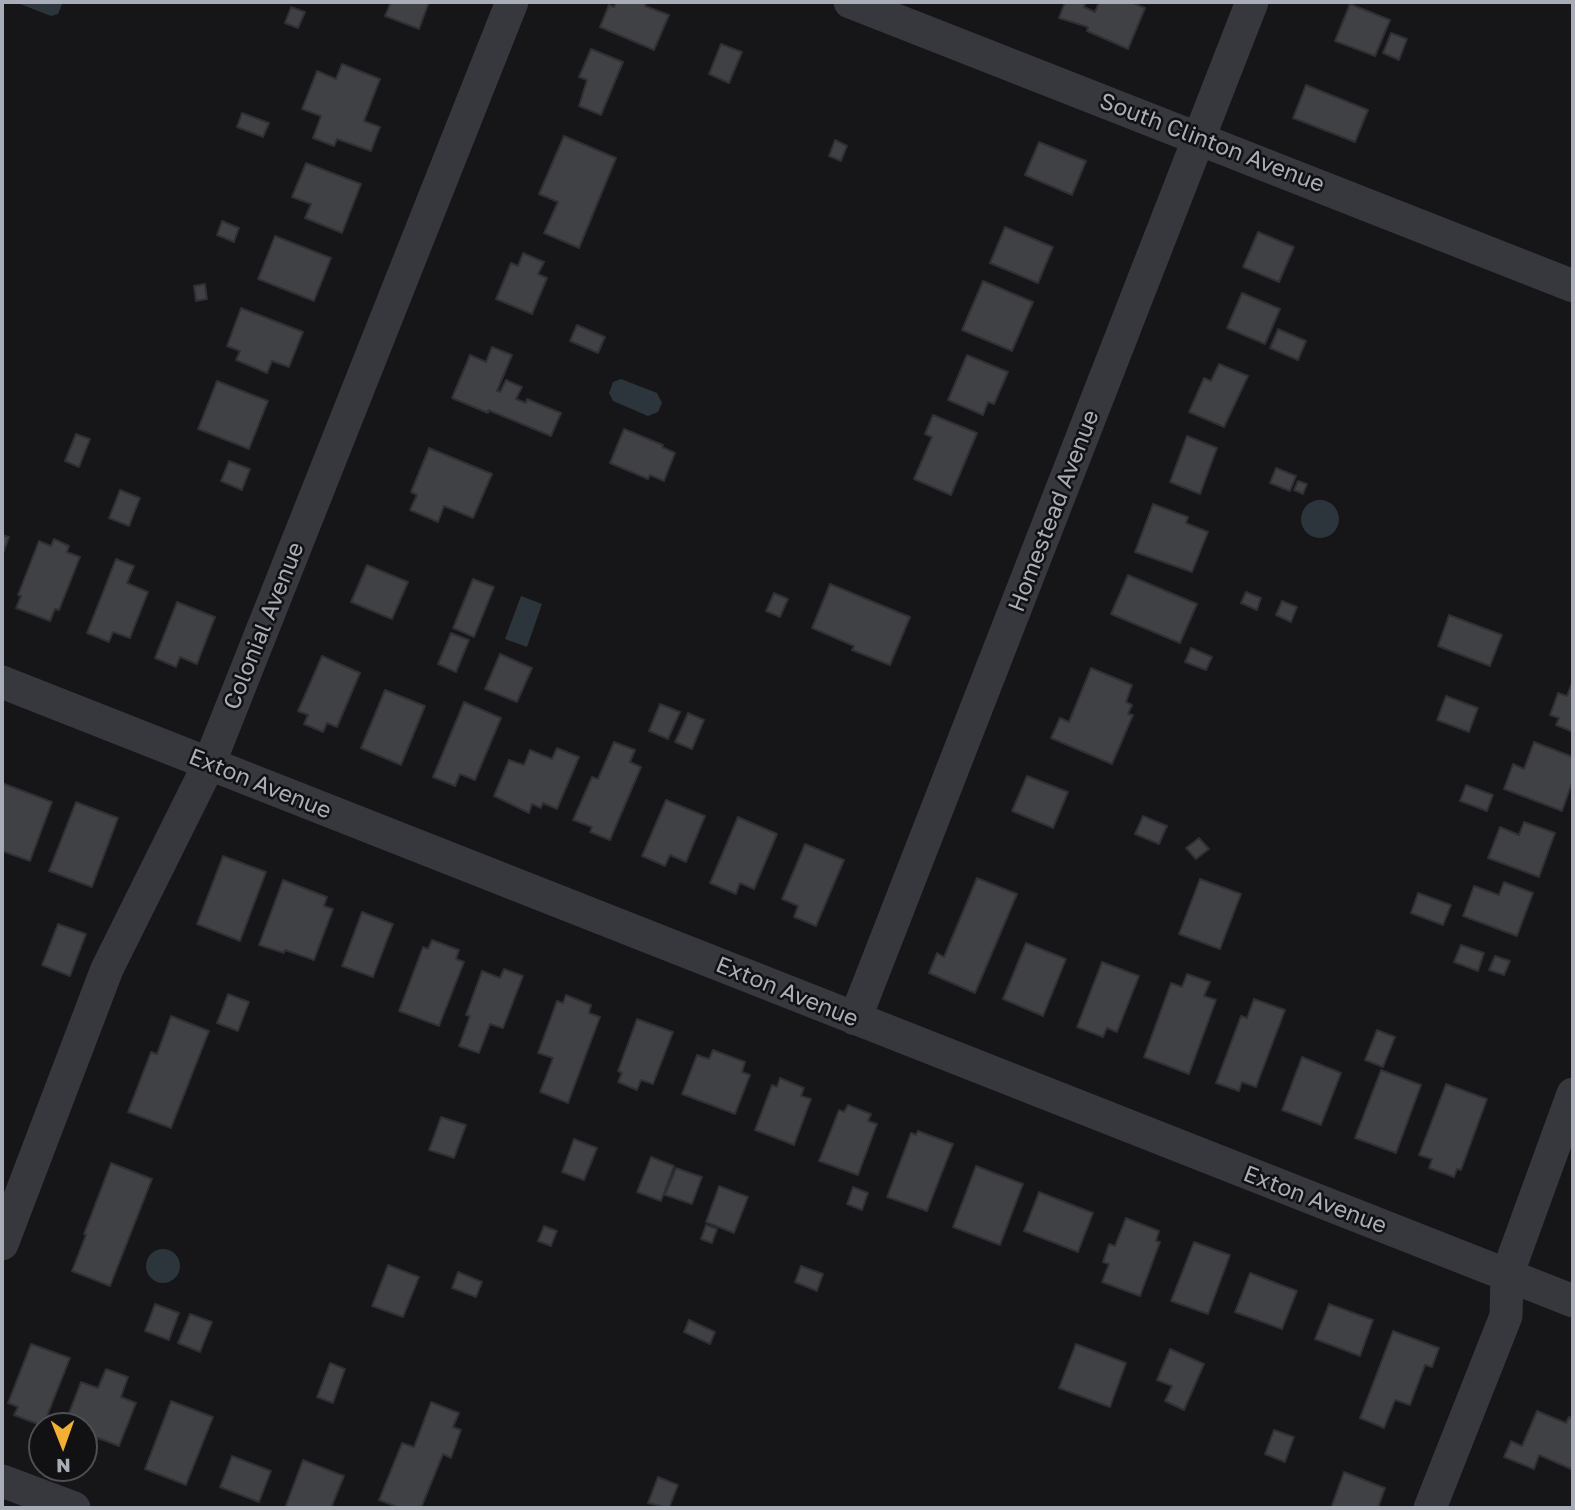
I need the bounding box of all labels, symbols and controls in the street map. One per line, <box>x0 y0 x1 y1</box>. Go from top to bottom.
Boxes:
street label: South Clinton Avenue <box>1096 87 1328 199</box>
street label: Homestead Avenue <box>1003 406 1105 616</box>
street label: Colonial Avenue <box>218 538 310 714</box>
street label: Exton Avenue <box>185 743 335 825</box>
street label: Exton Avenue <box>712 951 862 1033</box>
street label: Exton Avenue <box>1239 1160 1391 1240</box>
north arrow <box>28 1412 98 1482</box>
text: N <box>56 1455 71 1478</box>

